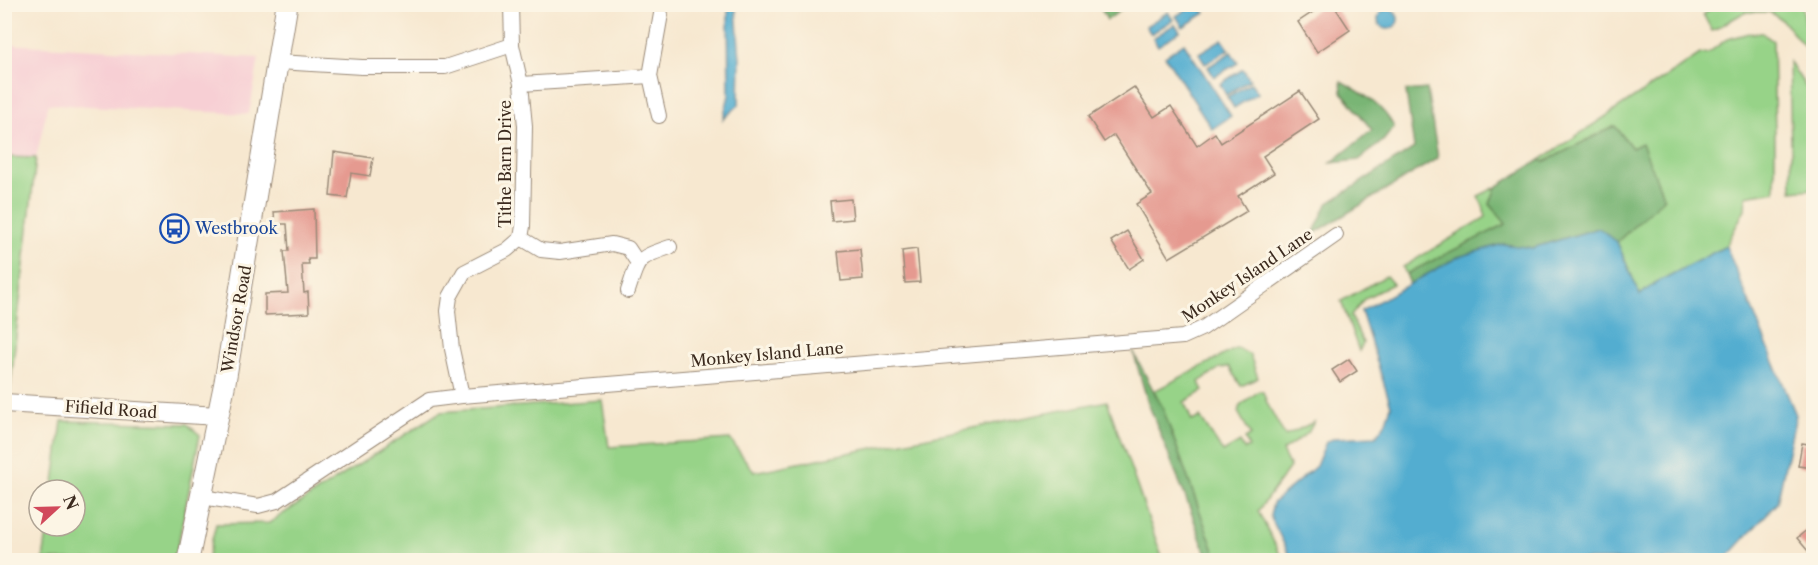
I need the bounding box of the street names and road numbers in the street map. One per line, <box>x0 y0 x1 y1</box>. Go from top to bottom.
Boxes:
street label: Tithe Barn Drive <box>495 100 515 228</box>
street label: Monkey Island Lane <box>1178 224 1316 326</box>
street label: Windsor Road <box>216 263 255 375</box>
street label: Monkey Island Lane <box>690 337 844 371</box>
street label: Fifield Road <box>64 396 158 422</box>

